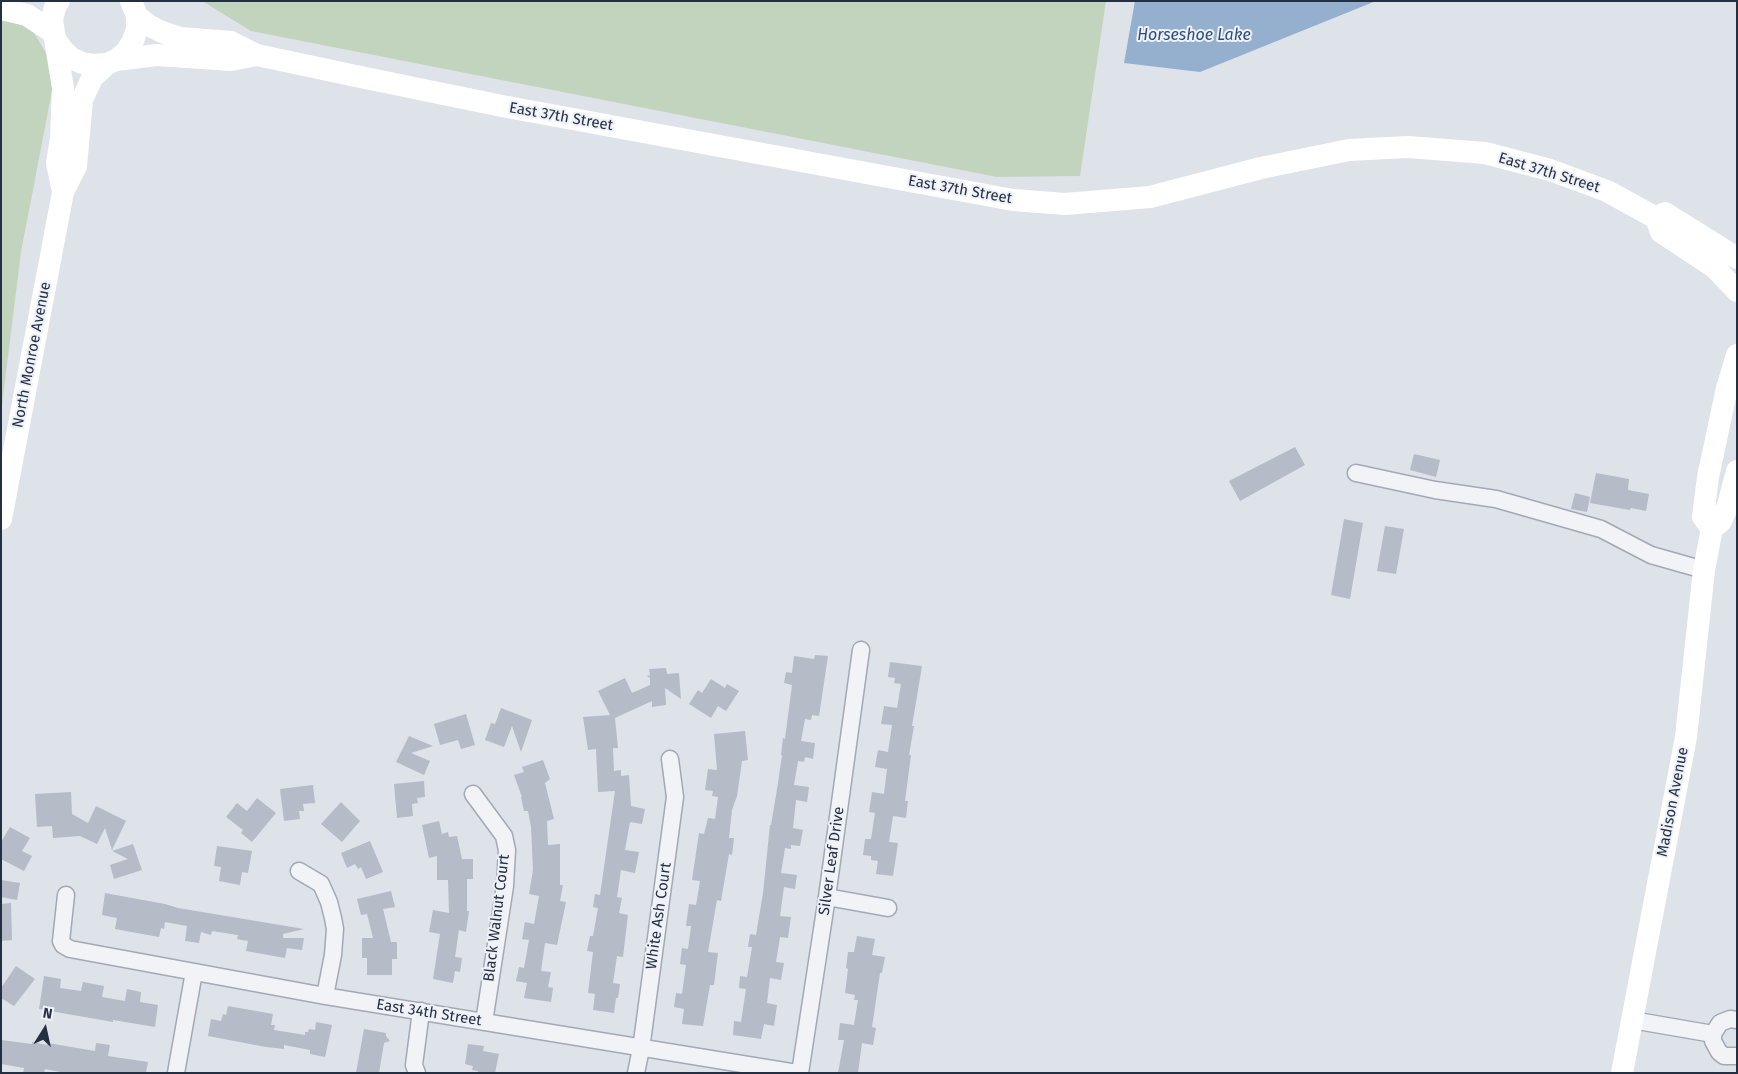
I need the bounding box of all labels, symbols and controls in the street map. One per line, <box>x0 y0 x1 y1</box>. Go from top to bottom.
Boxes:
water label: Horseshoe Lake <box>1137 26 1251 46</box>
street label: East 37th Street <box>508 99 614 135</box>
street label: East 37th Street <box>1496 149 1602 197</box>
street label: East 37th Street <box>907 172 1013 208</box>
street label: North Monroe Avenue <box>9 281 55 429</box>
street label: Madison Avenue <box>1654 746 1692 858</box>
street label: Silver Leaf Drive <box>815 806 849 916</box>
street label: Black Walnut Court <box>480 853 514 983</box>
street label: White Ash Court <box>643 861 675 971</box>
street label: East 34th Street <box>375 996 483 1030</box>
north arrow <box>20 1004 70 1054</box>
text: N <box>42 1005 54 1023</box>

